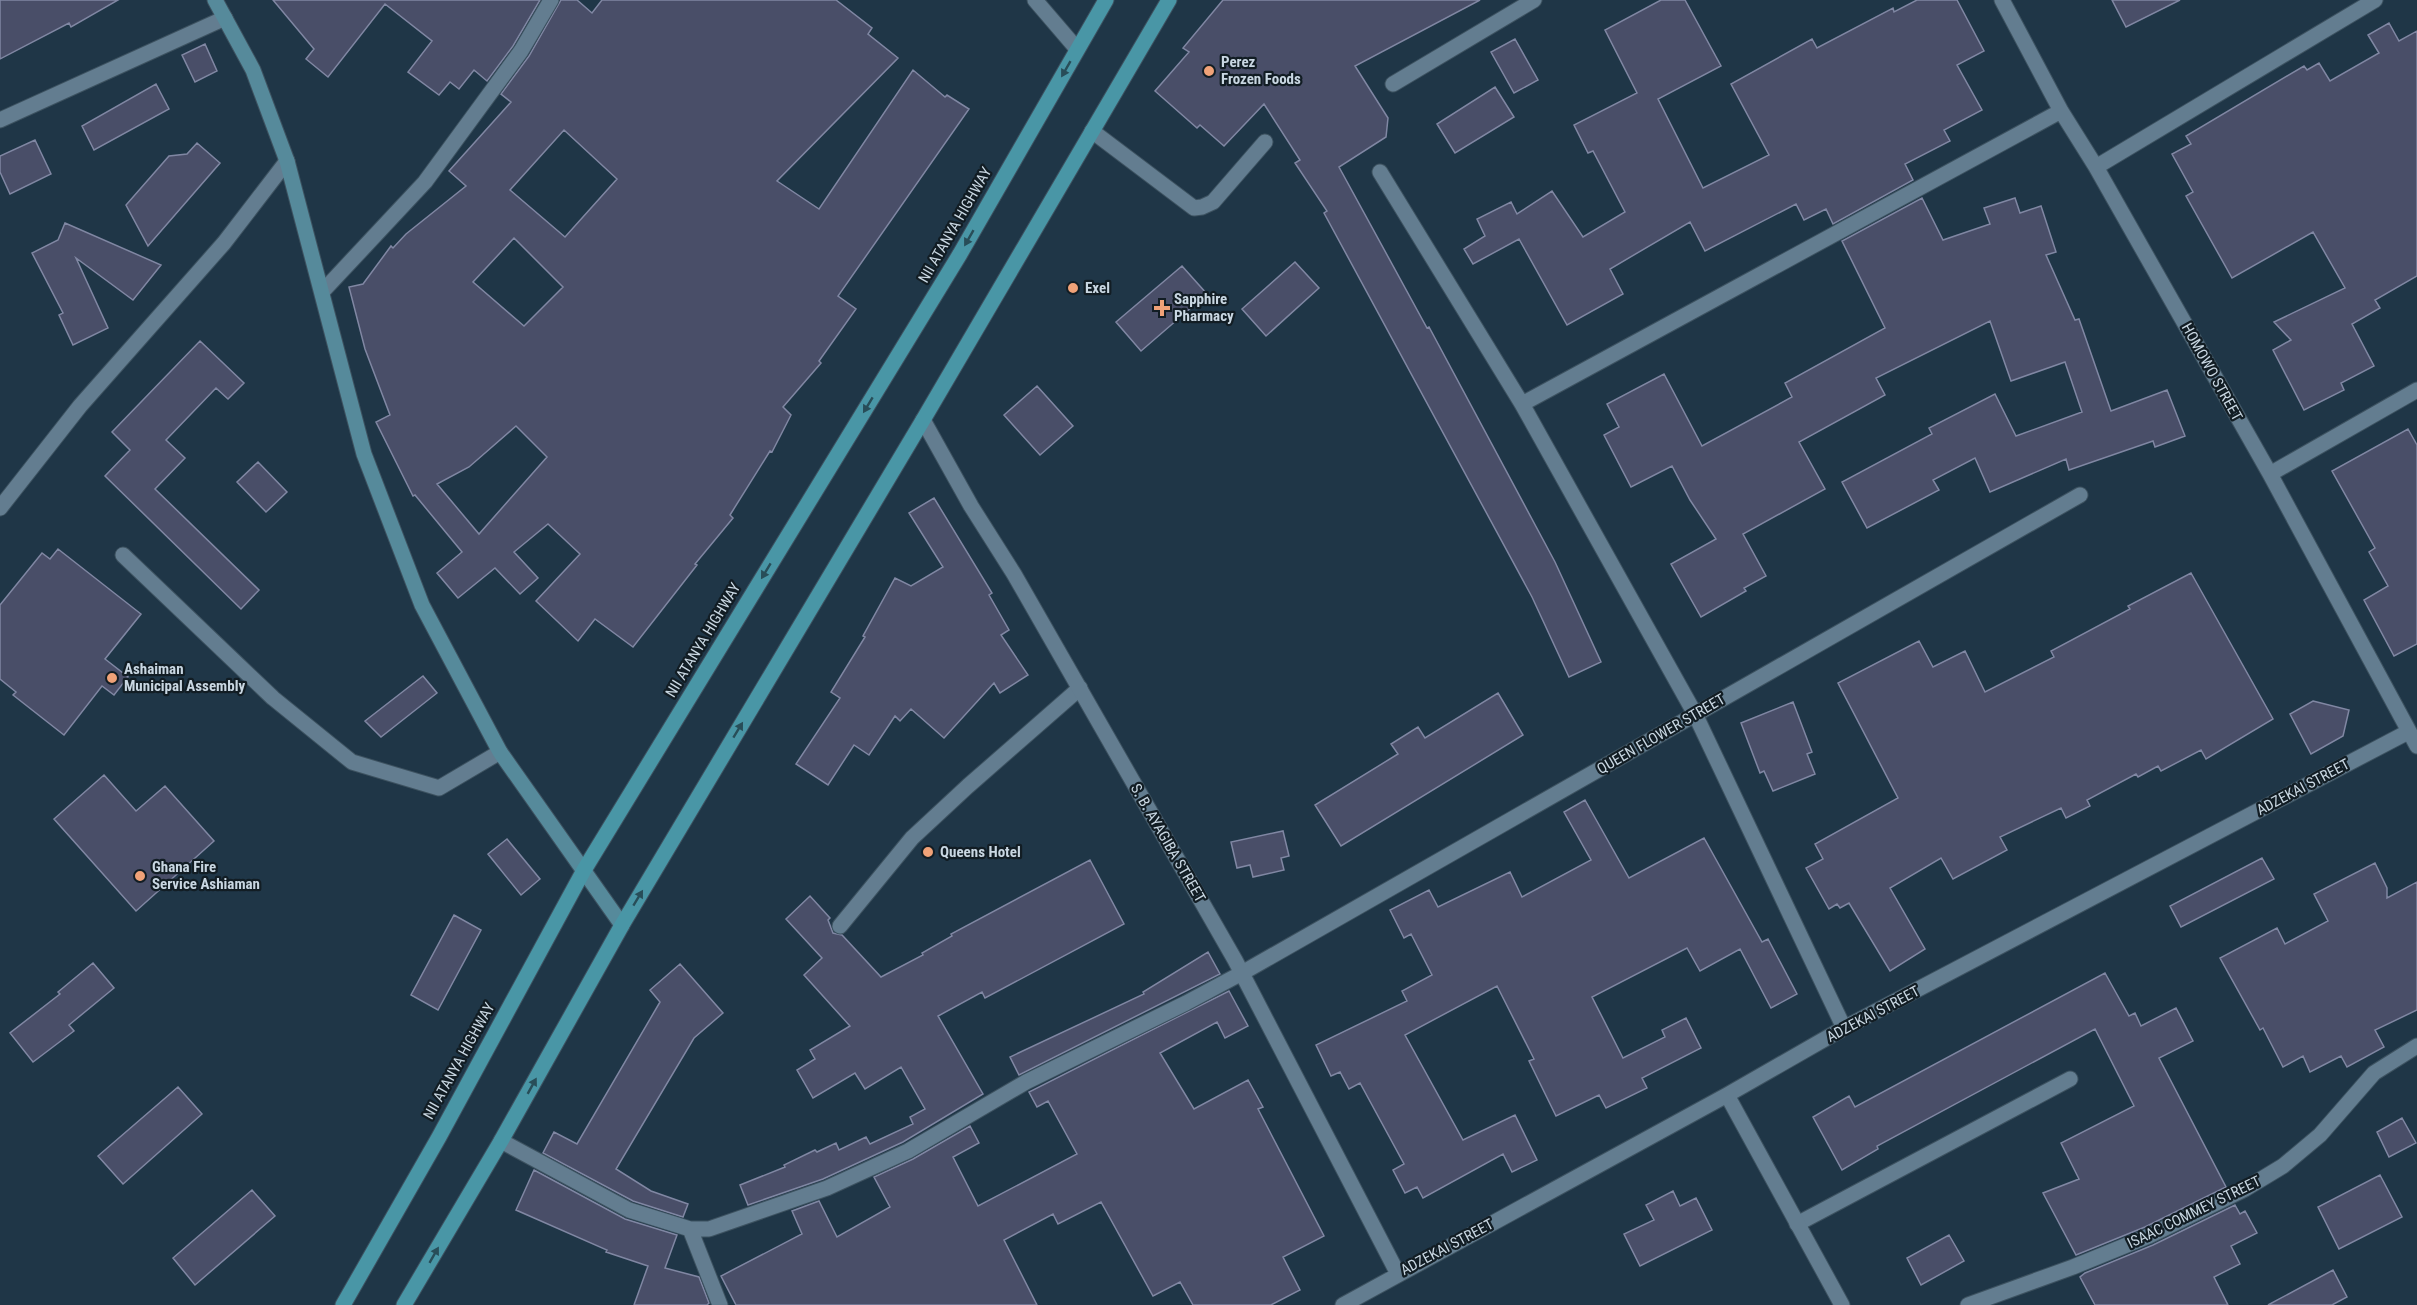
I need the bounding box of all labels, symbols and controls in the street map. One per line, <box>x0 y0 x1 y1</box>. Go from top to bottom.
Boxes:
place label: Perez Frozen Foods <box>1221 53 1301 88</box>
one-way arrow <box>1061 61 1071 78</box>
marker: Perez Frozen Foods <box>1202 64 1216 78</box>
street label: NII ATANYA HIGHWAY <box>915 164 995 286</box>
one-way arrow <box>964 230 974 247</box>
place label: Exel <box>1085 279 1110 297</box>
marker: Exel <box>1066 281 1080 295</box>
place label: Sapphire Pharmacy <box>1174 290 1234 325</box>
marker: Sapphire Pharmacy <box>1155 301 1169 315</box>
street label: HOMOWO STREET <box>2178 320 2246 424</box>
one-way arrow <box>862 397 873 413</box>
one-way arrow <box>761 563 772 579</box>
street label: NII ATANYA HIGHWAY <box>662 579 744 701</box>
place label: Ashaiman Municipal Assembly <box>124 660 245 695</box>
marker: Ashaiman Municipal Assembly <box>105 671 119 685</box>
street label: QUEEN FLOWER STREET <box>1594 690 1728 778</box>
one-way arrow <box>733 722 744 738</box>
street label: ADZEKAI STREET <box>2253 755 2353 819</box>
street label: S. B. AYAGIBA STREET <box>1127 781 1209 906</box>
place label: Queens Hotel <box>940 843 1021 861</box>
marker: Queens Hotel <box>921 845 935 859</box>
place label: Ghana Fire Service Ashiaman <box>152 858 260 893</box>
marker: Ghana Fire Service Ashiaman <box>133 869 147 883</box>
one-way arrow <box>633 890 644 906</box>
street label: ADZEKAI STREET <box>1823 982 1923 1046</box>
street label: NII ATANYA HIGHWAY <box>420 1000 499 1122</box>
one-way arrow <box>527 1077 537 1094</box>
street label: ISAAC COMMEY STREET <box>2124 1172 2264 1252</box>
street label: ADZEKAI STREET <box>1397 1215 1497 1279</box>
one-way arrow <box>429 1246 439 1263</box>

